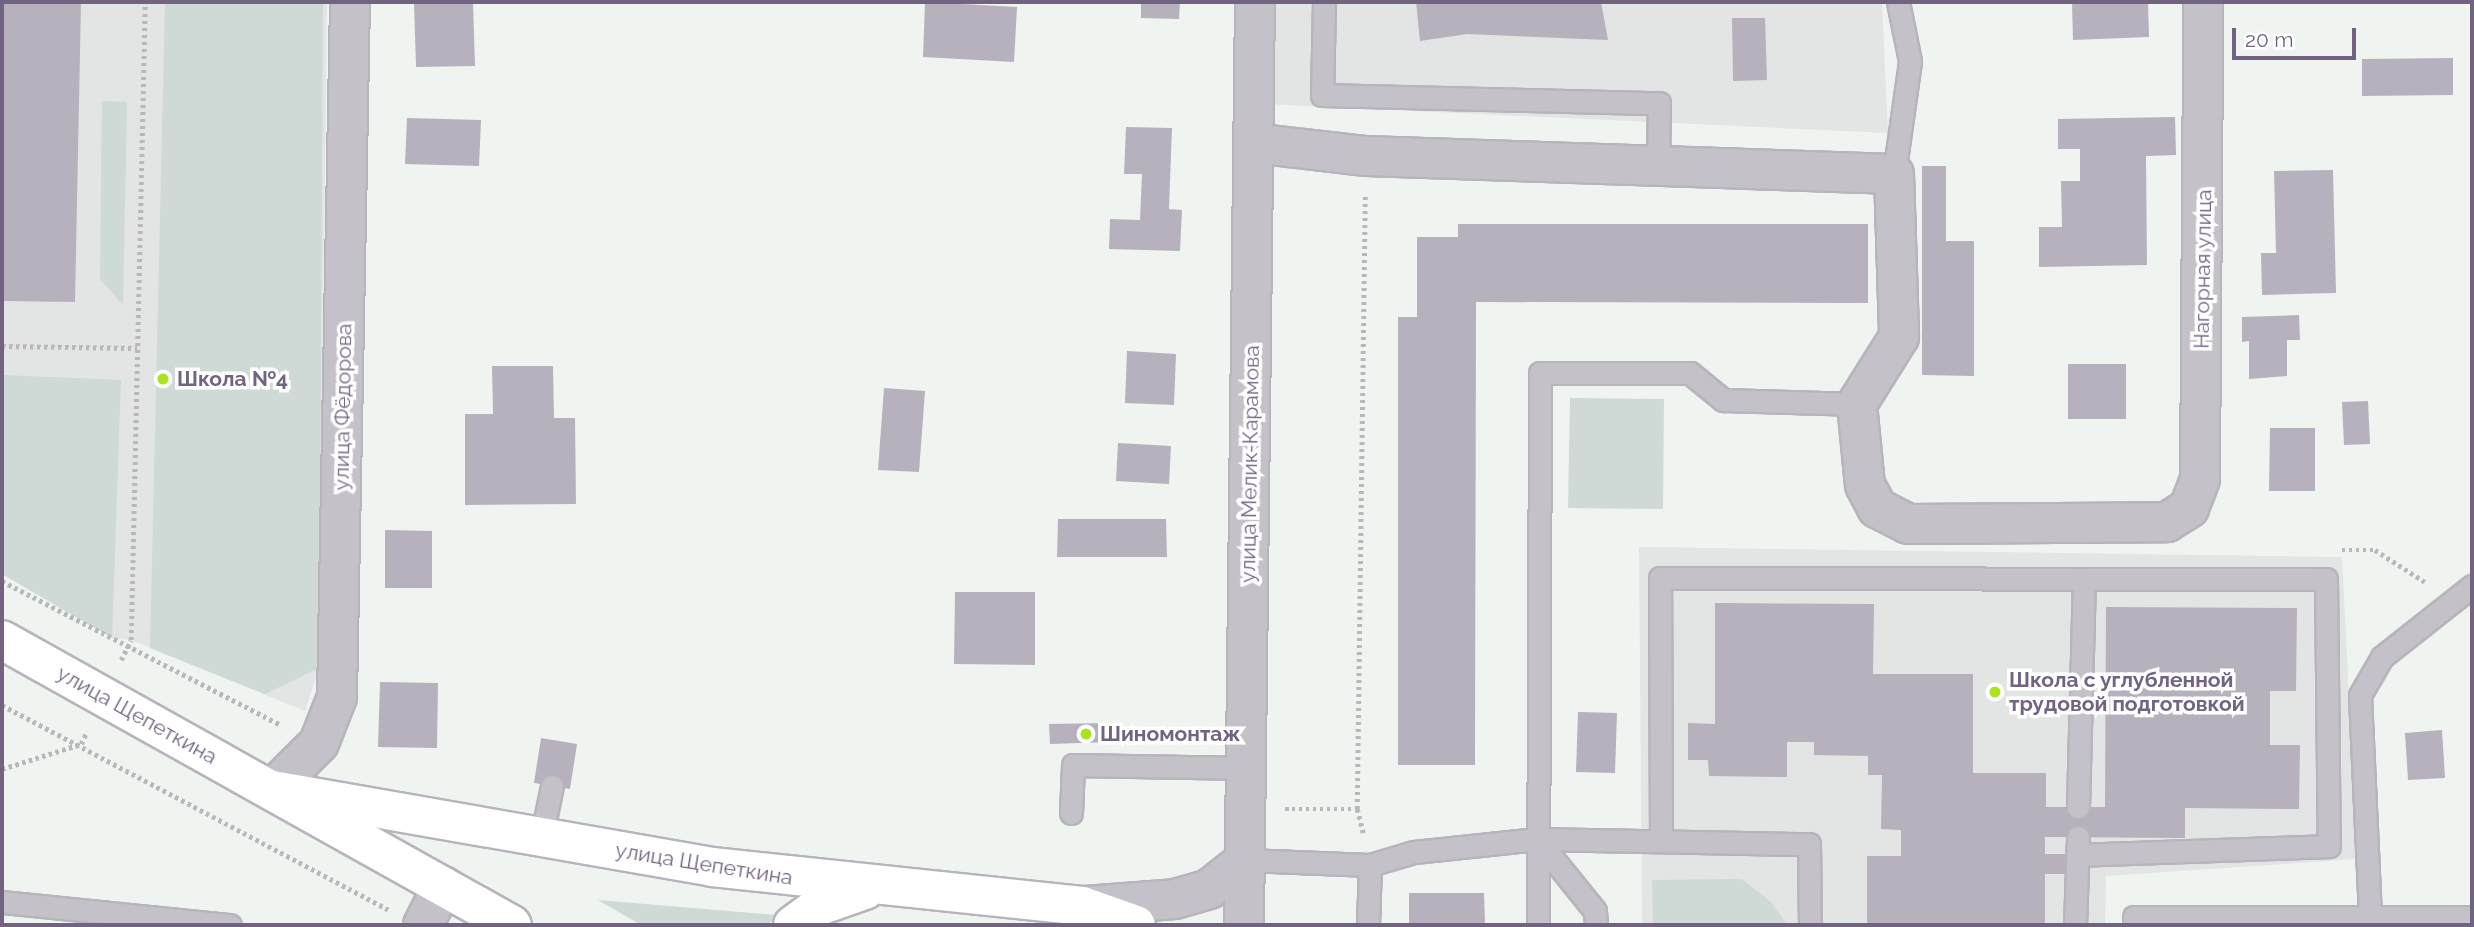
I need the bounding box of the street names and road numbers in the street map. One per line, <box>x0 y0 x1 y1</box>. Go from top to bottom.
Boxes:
street label: Нагорная улица <box>2189 189 2217 349</box>
street label: улица Фёдорова <box>329 323 357 491</box>
street label: улица Мелик-Карамова <box>1235 345 1265 583</box>
street label: улица Щепеткина <box>53 661 221 769</box>
street label: улица Щепеткина <box>614 838 794 890</box>

